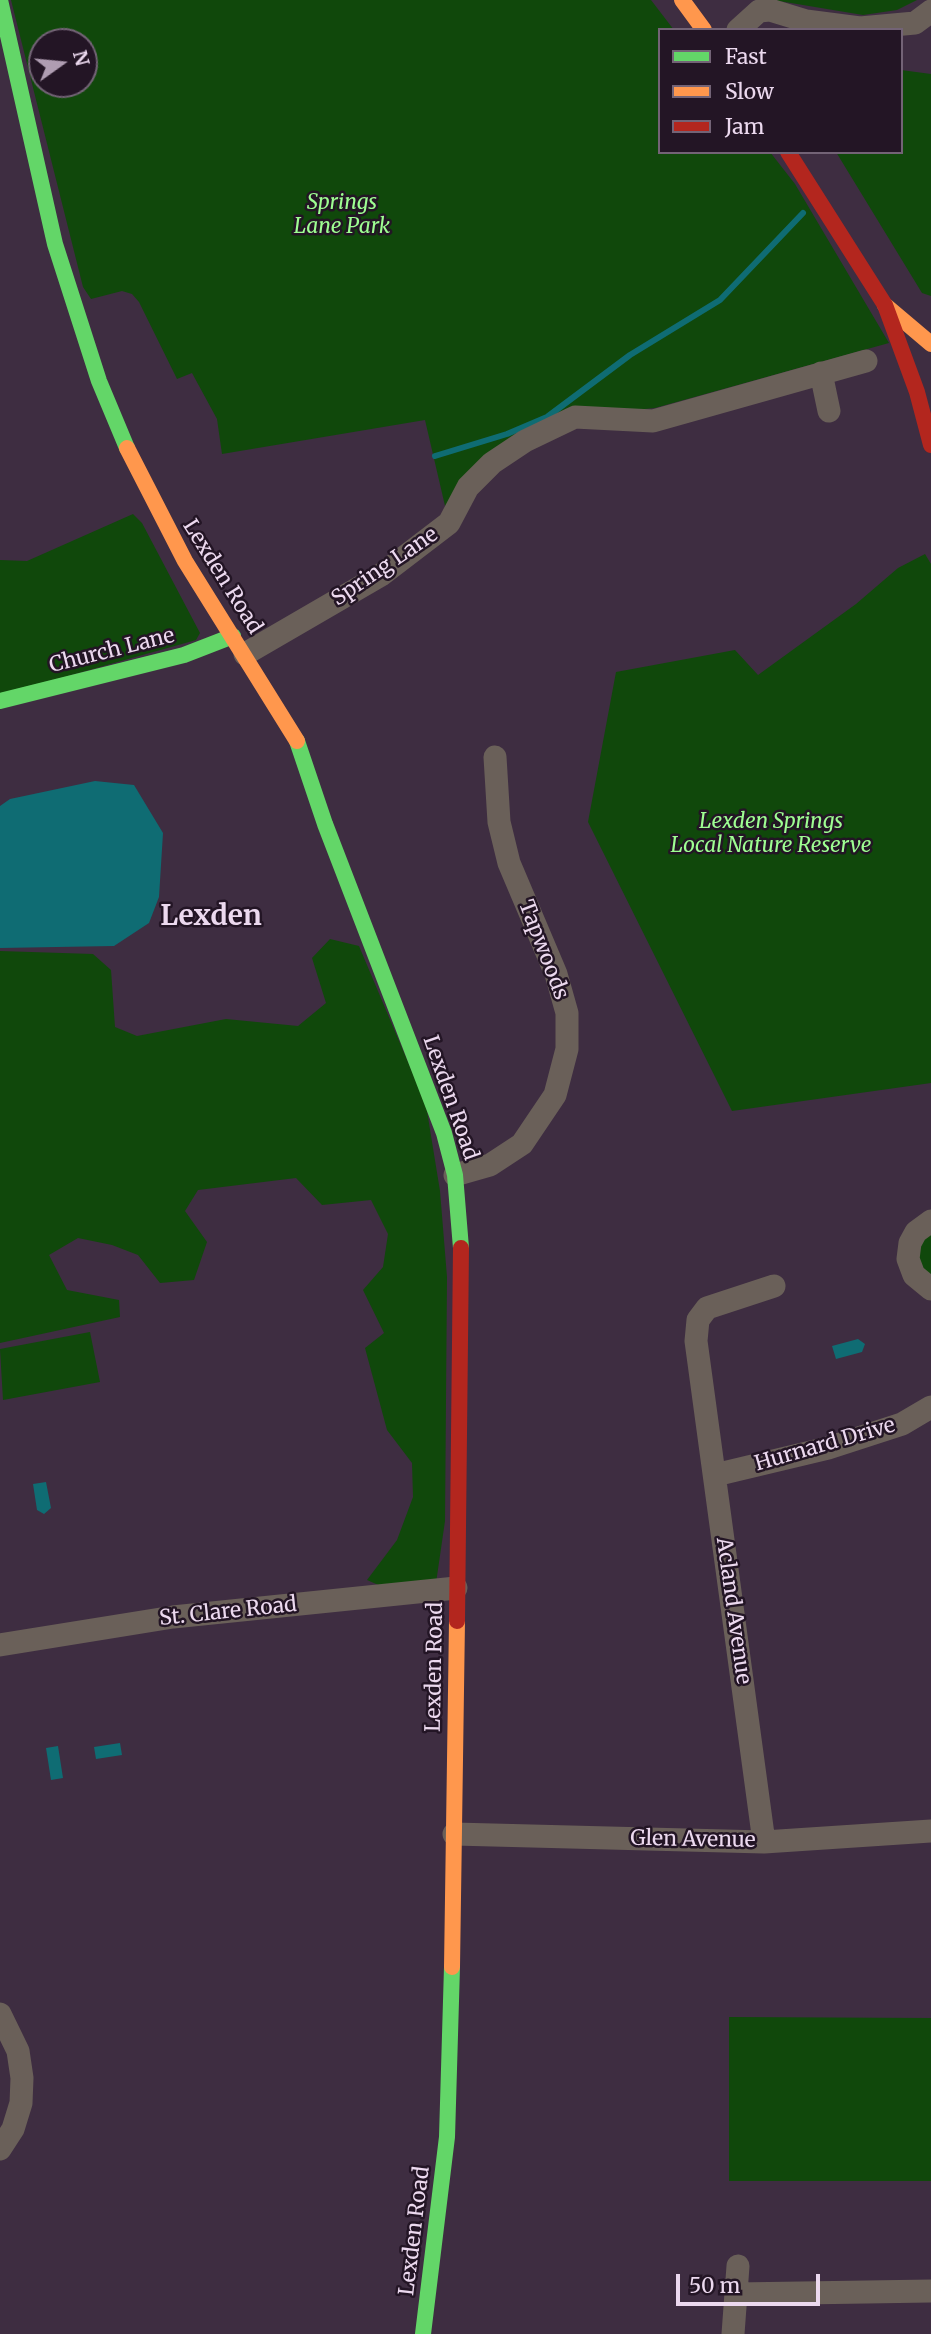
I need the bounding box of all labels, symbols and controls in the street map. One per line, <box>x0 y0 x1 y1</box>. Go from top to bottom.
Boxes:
north arrow <box>28 28 98 98</box>
legend <box>658 28 903 154</box>
text: Fast <box>725 43 767 70</box>
text: N <box>68 48 95 68</box>
text: Slow <box>725 78 774 105</box>
text: Jam <box>725 113 764 140</box>
park label: Springs Lane Park <box>294 190 390 240</box>
street label: Lexden Road <box>177 515 267 639</box>
street label: Spring Lane <box>327 522 443 612</box>
street label: Church Lane <box>47 623 177 679</box>
park label: Lexden Springs Local Nature Reserve <box>671 809 871 859</box>
street label: Tapwoods <box>513 897 573 1003</box>
district label: Lexden <box>160 900 262 934</box>
street label: Lexden Road <box>417 1032 483 1164</box>
street label: Hurnard Drive <box>752 1413 898 1477</box>
street label: Acland Avenue <box>710 1536 756 1686</box>
street label: St. Clare Road <box>158 1592 298 1632</box>
street label: Lexden Road <box>421 1602 449 1732</box>
street label: Glen Avenue <box>630 1826 756 1854</box>
street label: Lexden Road <box>395 2165 435 2297</box>
scale bar <box>679 2260 822 2304</box>
text: 50 m <box>689 2272 740 2299</box>

